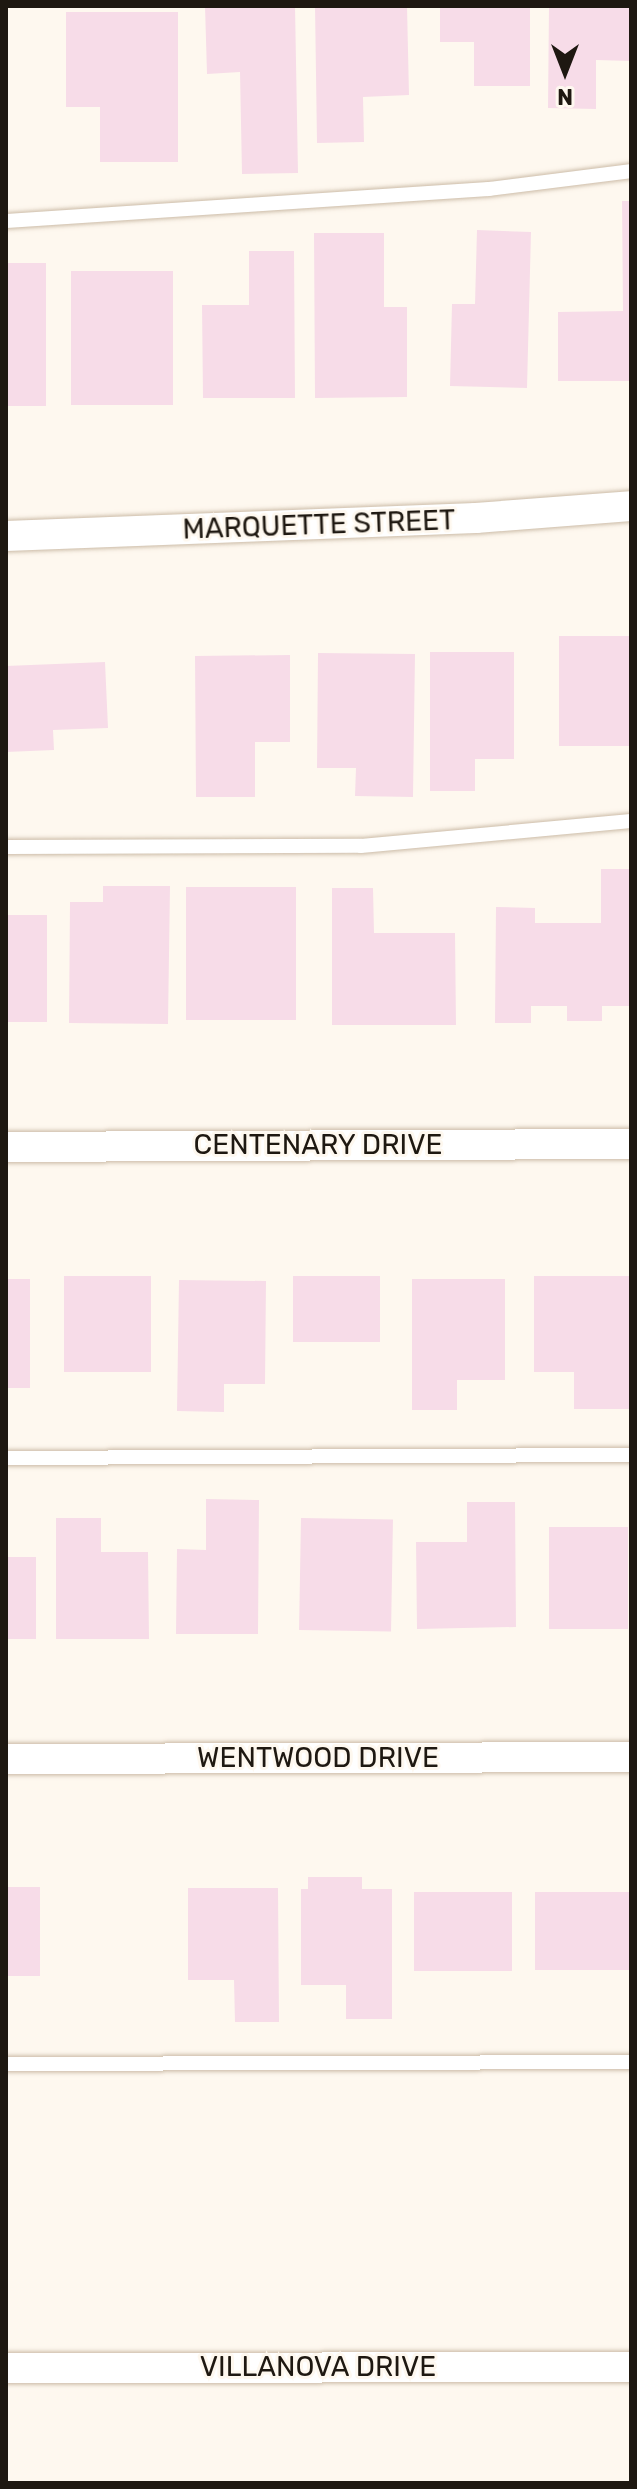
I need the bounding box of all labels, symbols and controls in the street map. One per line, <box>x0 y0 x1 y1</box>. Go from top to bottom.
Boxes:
north arrow <box>525 32 605 112</box>
text: N <box>557 83 573 110</box>
street label: MARQUETTE STREET <box>182 503 456 547</box>
street label: CENTENARY DRIVE <box>193 1128 443 1162</box>
street label: WENTWOOD DRIVE <box>197 1741 439 1775</box>
street label: VILLANOVA DRIVE <box>199 2350 437 2384</box>

